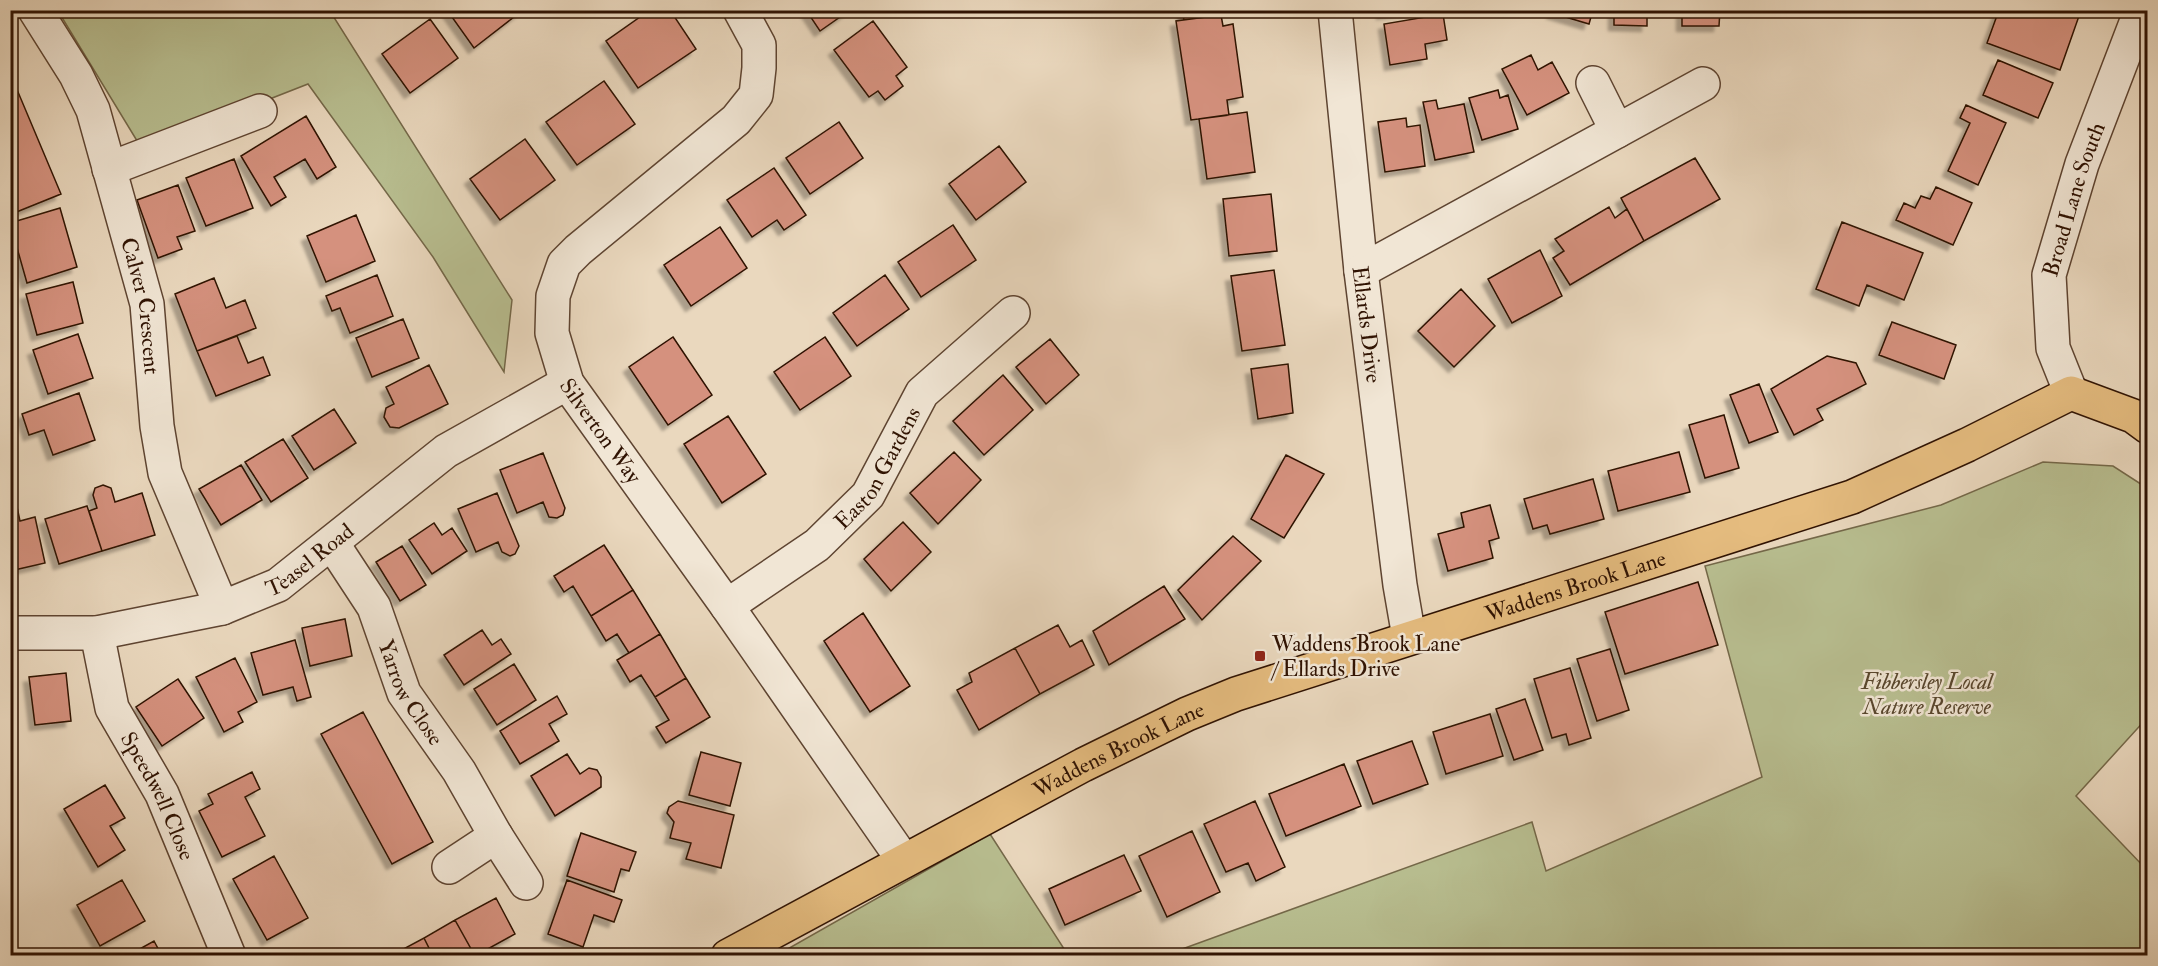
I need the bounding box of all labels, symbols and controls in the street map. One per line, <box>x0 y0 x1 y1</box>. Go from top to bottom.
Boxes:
street label: Broad Lane South <box>2036 118 2112 280</box>
street label: Calver Crescent <box>114 234 166 375</box>
street label: Ellards Drive <box>1345 264 1388 385</box>
street label: Silverton Way <box>553 373 648 489</box>
street label: Easton Gardens <box>829 402 927 535</box>
street label: Teasel Road <box>262 517 360 604</box>
street label: Waddens Brook Lane <box>1481 544 1669 629</box>
place label: Waddens Brook Lane / Ellards Drive <box>1270 630 1460 683</box>
street label: Yarrow Close <box>371 636 449 751</box>
marker: Waddens Brook Lane / Ellards Drive <box>1253 649 1267 663</box>
park label: Fibbersley Local Nature Reserve <box>1860 668 1994 721</box>
street label: Waddens Brook Lane <box>1027 695 1209 805</box>
street label: Speedwell Close <box>114 727 201 864</box>

